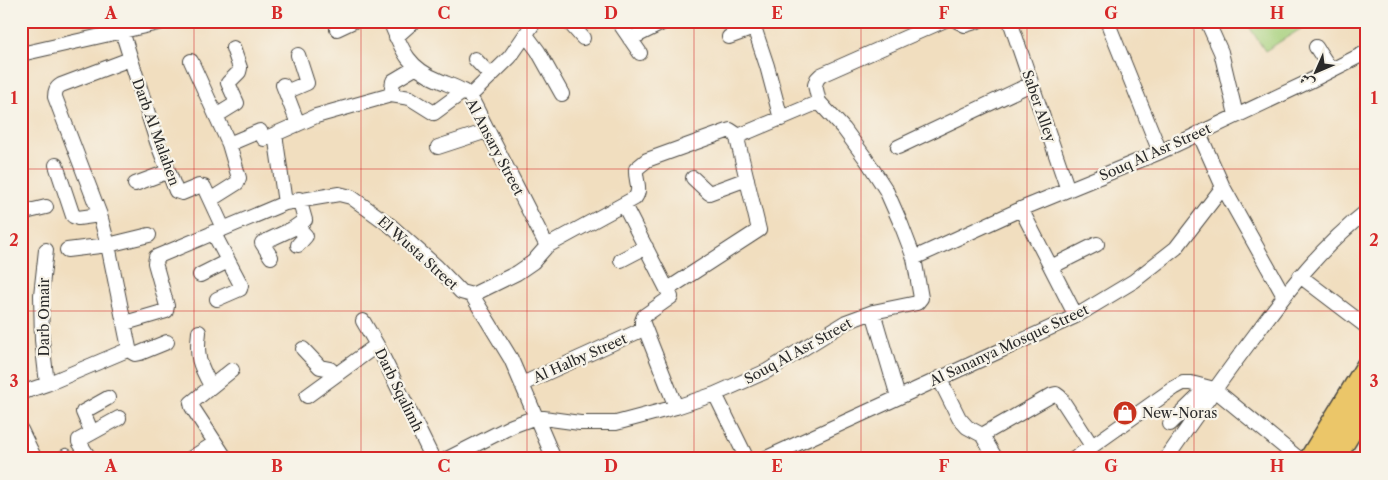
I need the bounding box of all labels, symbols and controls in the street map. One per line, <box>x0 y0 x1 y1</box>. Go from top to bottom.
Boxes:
text: A <box>104 3 118 23</box>
text: B <box>271 3 283 23</box>
text: C <box>438 3 450 23</box>
text: D <box>604 3 618 23</box>
text: E <box>771 3 783 23</box>
text: F <box>939 3 950 23</box>
text: G <box>1104 3 1118 23</box>
text: H <box>1270 3 1284 23</box>
north arrow <box>1290 48 1340 98</box>
street label: Saber Alley <box>1018 68 1060 144</box>
text: ش <box>1295 70 1318 92</box>
street label: Darb Al Malahen <box>128 76 184 188</box>
text: 1 <box>10 88 18 108</box>
text: 1 <box>1370 88 1378 108</box>
street label: Al Ansary Street <box>461 95 528 198</box>
street label: Souq Al Asr Street <box>1096 119 1214 185</box>
street label: El Wusta Street <box>374 212 462 294</box>
text: 2 <box>9 230 19 250</box>
text: 2 <box>1369 230 1379 250</box>
street label: Darb Omair <box>35 277 53 357</box>
street label: Al Sananya Mosque Street <box>926 300 1092 390</box>
street label: Souq Al Asr Street <box>741 314 855 388</box>
street label: Al Halby Street <box>529 329 630 387</box>
street label: Darb Sqalimh <box>371 345 427 435</box>
text: 3 <box>9 371 19 391</box>
text: 3 <box>1369 371 1379 391</box>
shop icon: New-Noras <box>1112 400 1138 426</box>
place label: New-Noras <box>1142 404 1217 422</box>
text: A <box>104 456 118 476</box>
text: B <box>271 456 283 476</box>
text: C <box>438 456 450 476</box>
text: D <box>604 456 618 476</box>
text: E <box>771 456 783 476</box>
text: F <box>939 456 950 476</box>
text: G <box>1104 456 1118 476</box>
text: H <box>1270 456 1284 476</box>

